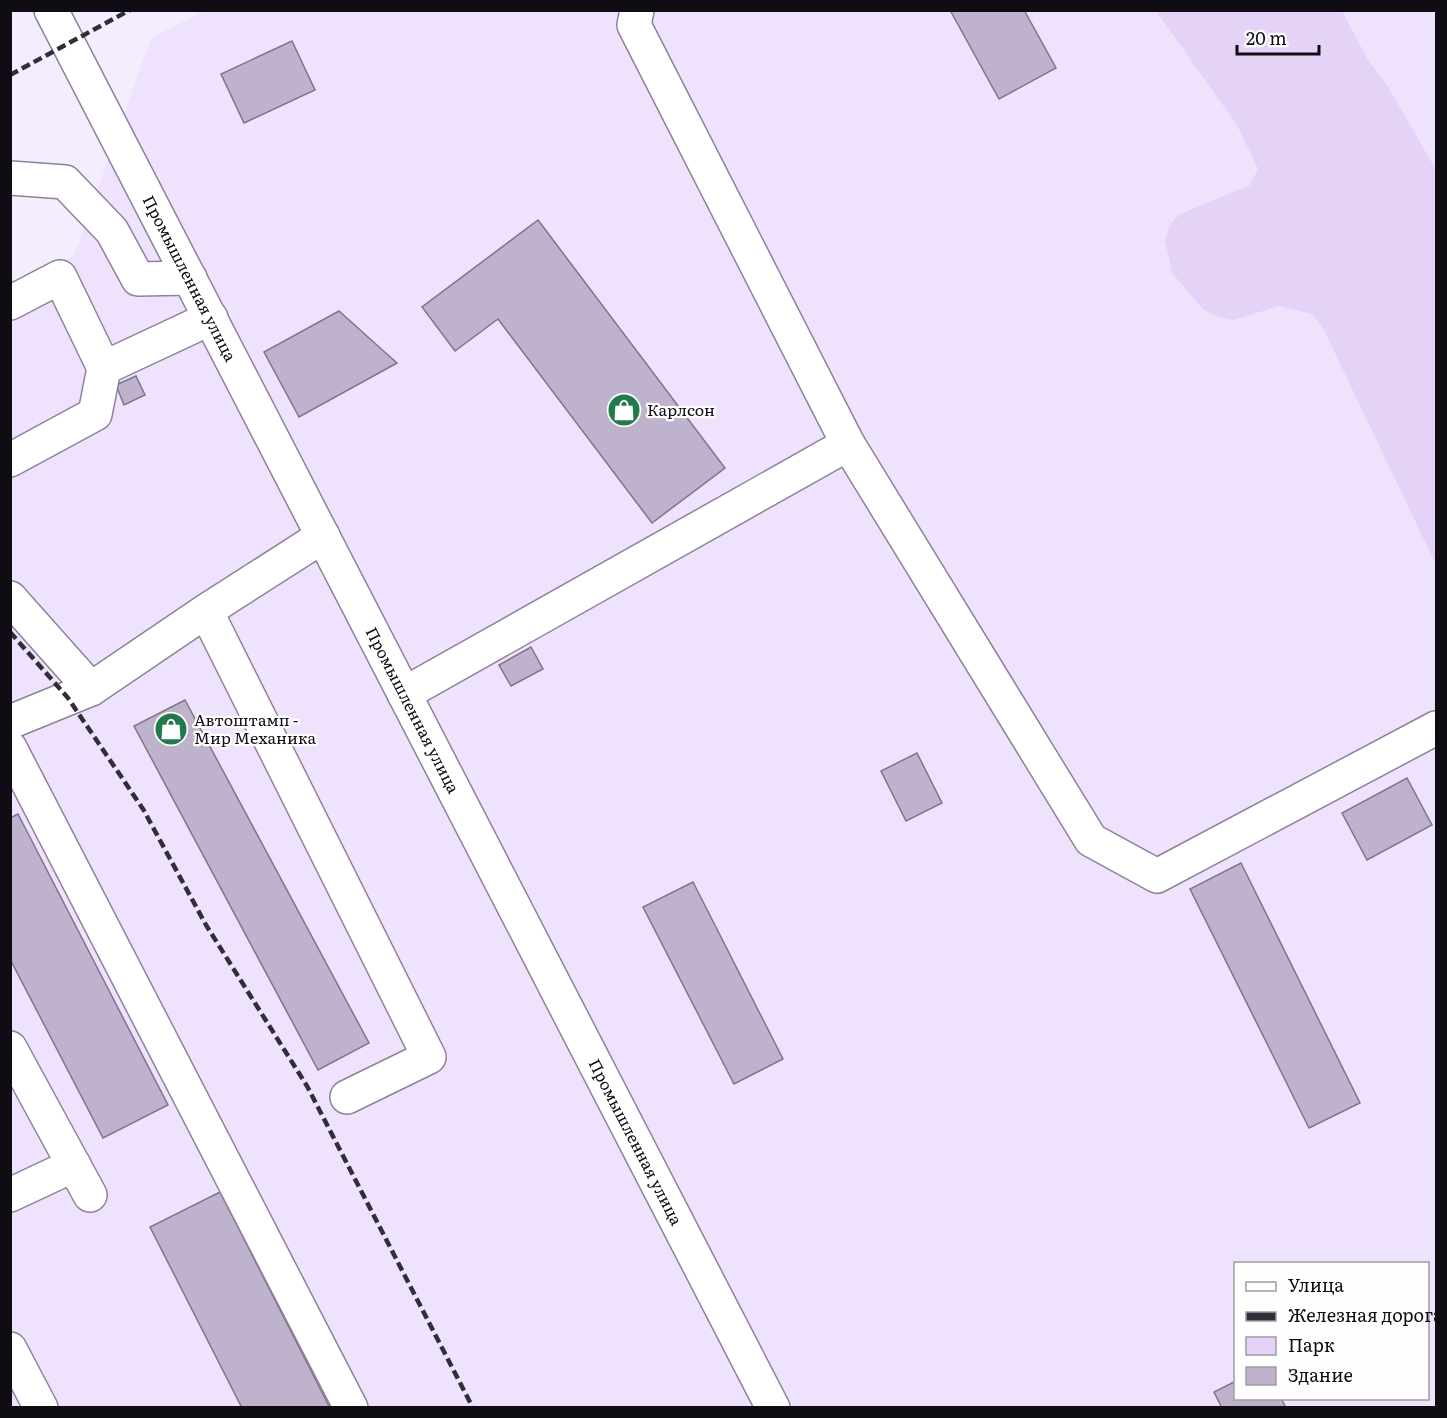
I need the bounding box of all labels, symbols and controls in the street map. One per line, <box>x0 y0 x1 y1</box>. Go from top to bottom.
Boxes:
scale bar <box>1237 18 1320 56</box>
text: 20 m <box>1246 24 1287 51</box>
street label: Промышленная улица <box>138 191 244 366</box>
shop icon: Карлсон <box>606 392 642 428</box>
place label: Карлсон <box>647 397 715 421</box>
street label: Промышленная улица <box>361 622 467 797</box>
place label: Автоштамп - Мир Механика <box>194 707 317 749</box>
shop icon: Автоштамп - Мир Механика <box>153 711 189 747</box>
street label: Промышленная улица <box>584 1054 690 1229</box>
legend <box>1234 1262 1429 1400</box>
text: Улица <box>1288 1271 1344 1298</box>
text: Железная дорога <box>1288 1301 1443 1328</box>
text: Парк <box>1288 1331 1335 1358</box>
text: Здание <box>1288 1361 1353 1388</box>

